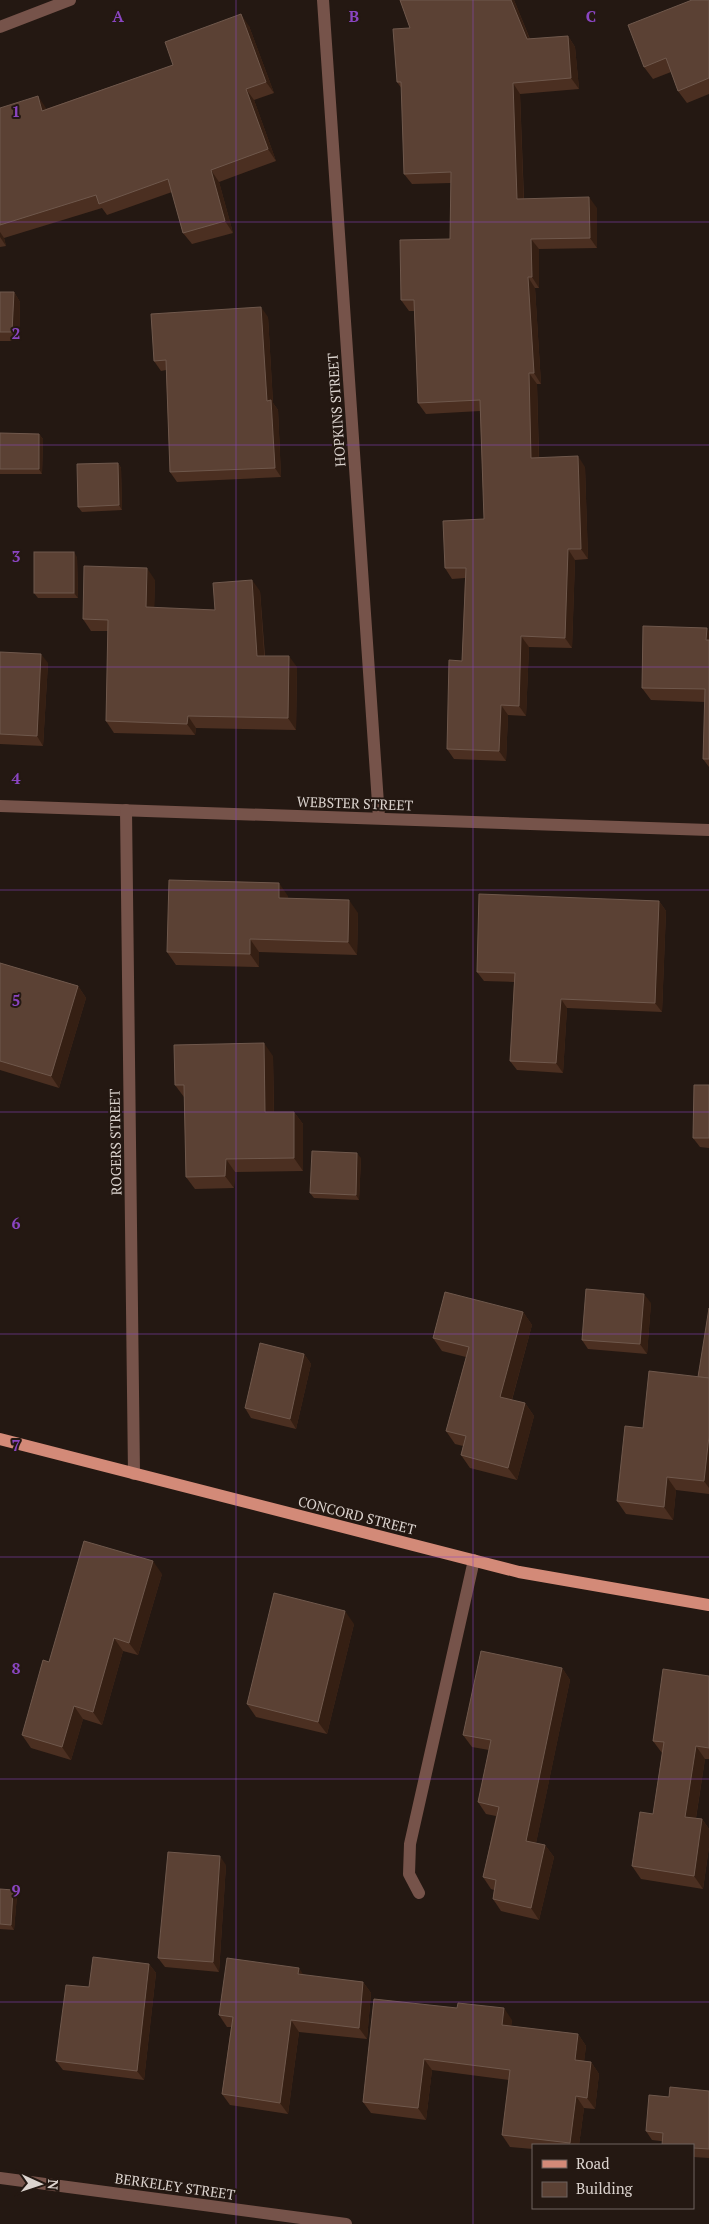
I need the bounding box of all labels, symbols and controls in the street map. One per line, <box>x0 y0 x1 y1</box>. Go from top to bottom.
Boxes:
text: A <box>112 5 124 27</box>
text: B <box>349 5 359 27</box>
text: C <box>586 5 596 27</box>
text: 1 <box>11 100 21 122</box>
text: 2 <box>11 322 21 344</box>
street label: HOPKINS STREET <box>323 352 349 468</box>
text: 3 <box>11 545 21 567</box>
text: 4 <box>11 767 21 789</box>
street label: WEBSTER STREET <box>296 791 414 815</box>
text: 5 <box>11 989 21 1011</box>
street label: ROGERS STREET <box>105 1088 125 1195</box>
text: 6 <box>11 1212 21 1234</box>
text: 7 <box>11 1434 21 1456</box>
street label: CONCORD STREET <box>296 1491 418 1539</box>
text: 8 <box>11 1657 21 1679</box>
text: 9 <box>11 1879 21 1901</box>
legend <box>532 2144 694 2209</box>
text: Road <box>576 2153 609 2173</box>
north arrow <box>15 2159 65 2209</box>
street label: BERKELEY STREET <box>114 2168 237 2204</box>
text: Building <box>576 2178 634 2198</box>
text: N <box>44 2179 63 2191</box>

